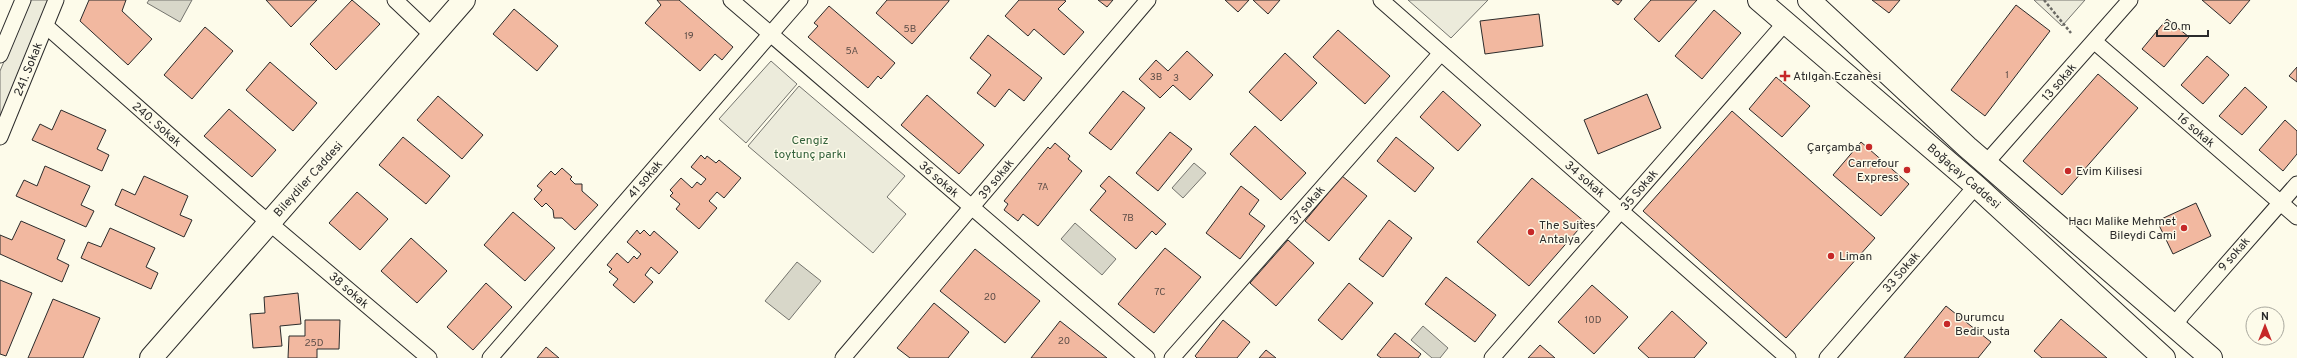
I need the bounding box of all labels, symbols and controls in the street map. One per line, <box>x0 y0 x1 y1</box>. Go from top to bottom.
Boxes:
scale bar <box>2157 12 2208 38</box>
text: 20 m <box>2163 19 2191 35</box>
house number: 5B <box>904 23 916 36</box>
house number: 19 <box>684 30 694 43</box>
street label: 241. Sokak <box>11 40 47 99</box>
house number: 5A <box>846 45 859 58</box>
street label: 13 sokak <box>2039 60 2081 105</box>
place label: Atılgan Eczanesi <box>1793 69 1881 85</box>
house number: 1 <box>2005 69 2009 82</box>
house number: 3B <box>1150 71 1162 84</box>
marker: Atılgan Eczanesi <box>1780 71 1790 81</box>
house number: 3 <box>1173 72 1179 85</box>
street label: 240. Sokak <box>128 99 184 151</box>
street label: 16 sokak <box>2173 110 2218 152</box>
park label: Cengiz toytunç parkı <box>774 133 846 163</box>
street label: Bileydiler Caddesi <box>271 139 347 221</box>
place label: Çarçamba <box>1807 140 1861 156</box>
street label: Boğaçay Caddesi <box>1923 140 2003 213</box>
marker: Çarçamba <box>1864 142 1874 152</box>
street label: 39 sokak <box>975 156 1018 203</box>
place label: Carrefour Express <box>1848 156 1899 186</box>
street label: 41 sokak <box>625 157 667 202</box>
street label: 36 sokak <box>915 158 962 202</box>
street label: 34 sokak <box>1561 158 1608 202</box>
place label: Evim Kilisesi <box>2076 164 2142 180</box>
marker: Carrefour Express <box>1902 165 1912 175</box>
marker: Evim Kilisesi <box>2063 166 2073 176</box>
street label: 35 Sokak <box>1617 167 1662 215</box>
house number: 7A <box>1038 181 1049 194</box>
street label: 37 sokak <box>1286 183 1329 229</box>
house number: 7B <box>1122 212 1134 225</box>
place label: Hacı Malike Mehmet Bileydi Cami <box>2068 214 2176 244</box>
place label: The Suites Antalya <box>1539 218 1596 248</box>
marker: Hacı Malike Mehmet Bileydi Cami <box>2179 223 2189 233</box>
marker: The Suites Antalya <box>1526 227 1536 237</box>
street label: 9 sokak <box>2215 234 2254 275</box>
place label: Liman <box>1839 249 1872 265</box>
street label: 33 Sokak <box>1879 249 1924 297</box>
marker: Liman <box>1826 251 1836 261</box>
street label: 38 sokak <box>325 269 372 313</box>
house number: 7C <box>1154 286 1166 299</box>
house number: 20 <box>984 291 996 304</box>
north arrow <box>2245 306 2285 346</box>
place label: Durumcu Bedir usta <box>1955 310 2010 340</box>
text: N <box>2261 310 2269 324</box>
house number: 10D <box>1585 314 1602 327</box>
marker: Durumcu Bedir usta <box>1942 319 1952 329</box>
house number: 20 <box>1058 335 1070 348</box>
house number: 25D <box>304 337 324 350</box>

